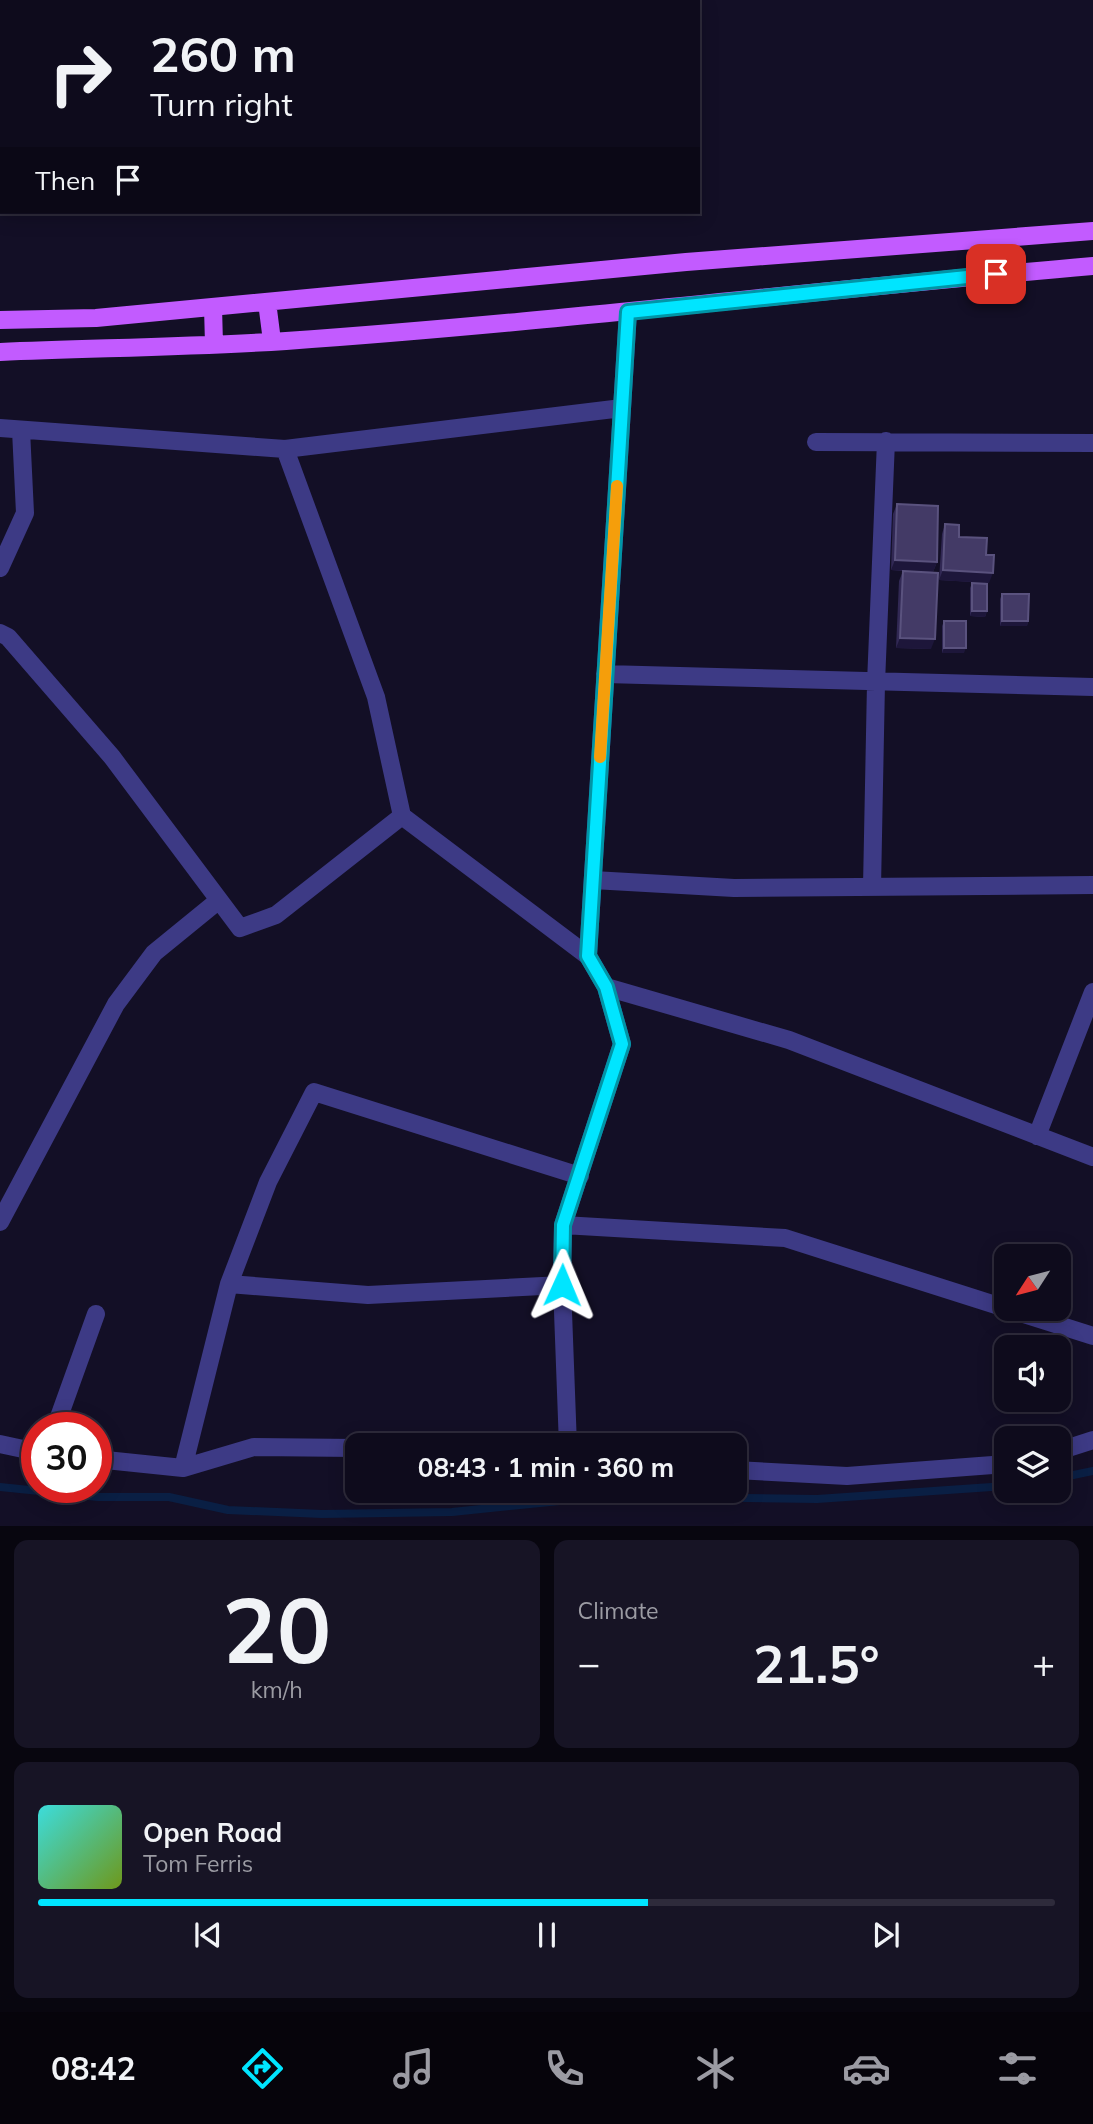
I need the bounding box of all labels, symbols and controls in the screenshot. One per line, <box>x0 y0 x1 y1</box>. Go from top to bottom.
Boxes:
text: 260 m <box>150 23 296 84</box>
icon: right <box>35 28 126 119</box>
text: Turn right <box>150 84 293 124</box>
icon: arrive <box>109 161 147 199</box>
text: Then <box>35 164 95 197</box>
pin <box>966 244 1026 304</box>
icon: arrive <box>977 255 1015 293</box>
north arrow <box>994 1244 1071 1321</box>
map controls <box>994 1244 1071 1503</box>
position arrow <box>525 1248 599 1322</box>
button: sound <box>994 1335 1071 1412</box>
speed limit sign: 30 <box>21 1412 112 1503</box>
button: layers <box>994 1426 1071 1503</box>
text: 08:43 · 1 min · 360 m <box>418 1451 674 1484</box>
text: 20 <box>222 1572 331 1686</box>
text: Climate <box>578 1596 659 1625</box>
text: 21.5° <box>753 1631 879 1696</box>
text: − <box>578 1639 600 1687</box>
text: + <box>1032 1639 1055 1687</box>
text: km/h <box>251 1675 303 1704</box>
text: Open Road <box>143 1816 282 1849</box>
text: Tom Ferris <box>143 1849 253 1878</box>
icon: previous <box>189 1916 227 1954</box>
icon: pause <box>528 1916 566 1954</box>
icon: next <box>867 1916 905 1954</box>
icon: directions <box>238 2044 287 2093</box>
icon: music <box>389 2044 438 2093</box>
icon: phone <box>540 2044 589 2093</box>
icon: climate <box>691 2044 740 2093</box>
icon: car <box>842 2044 891 2093</box>
icon: filters <box>993 2044 1042 2093</box>
text: 08:42 <box>51 2048 136 2088</box>

